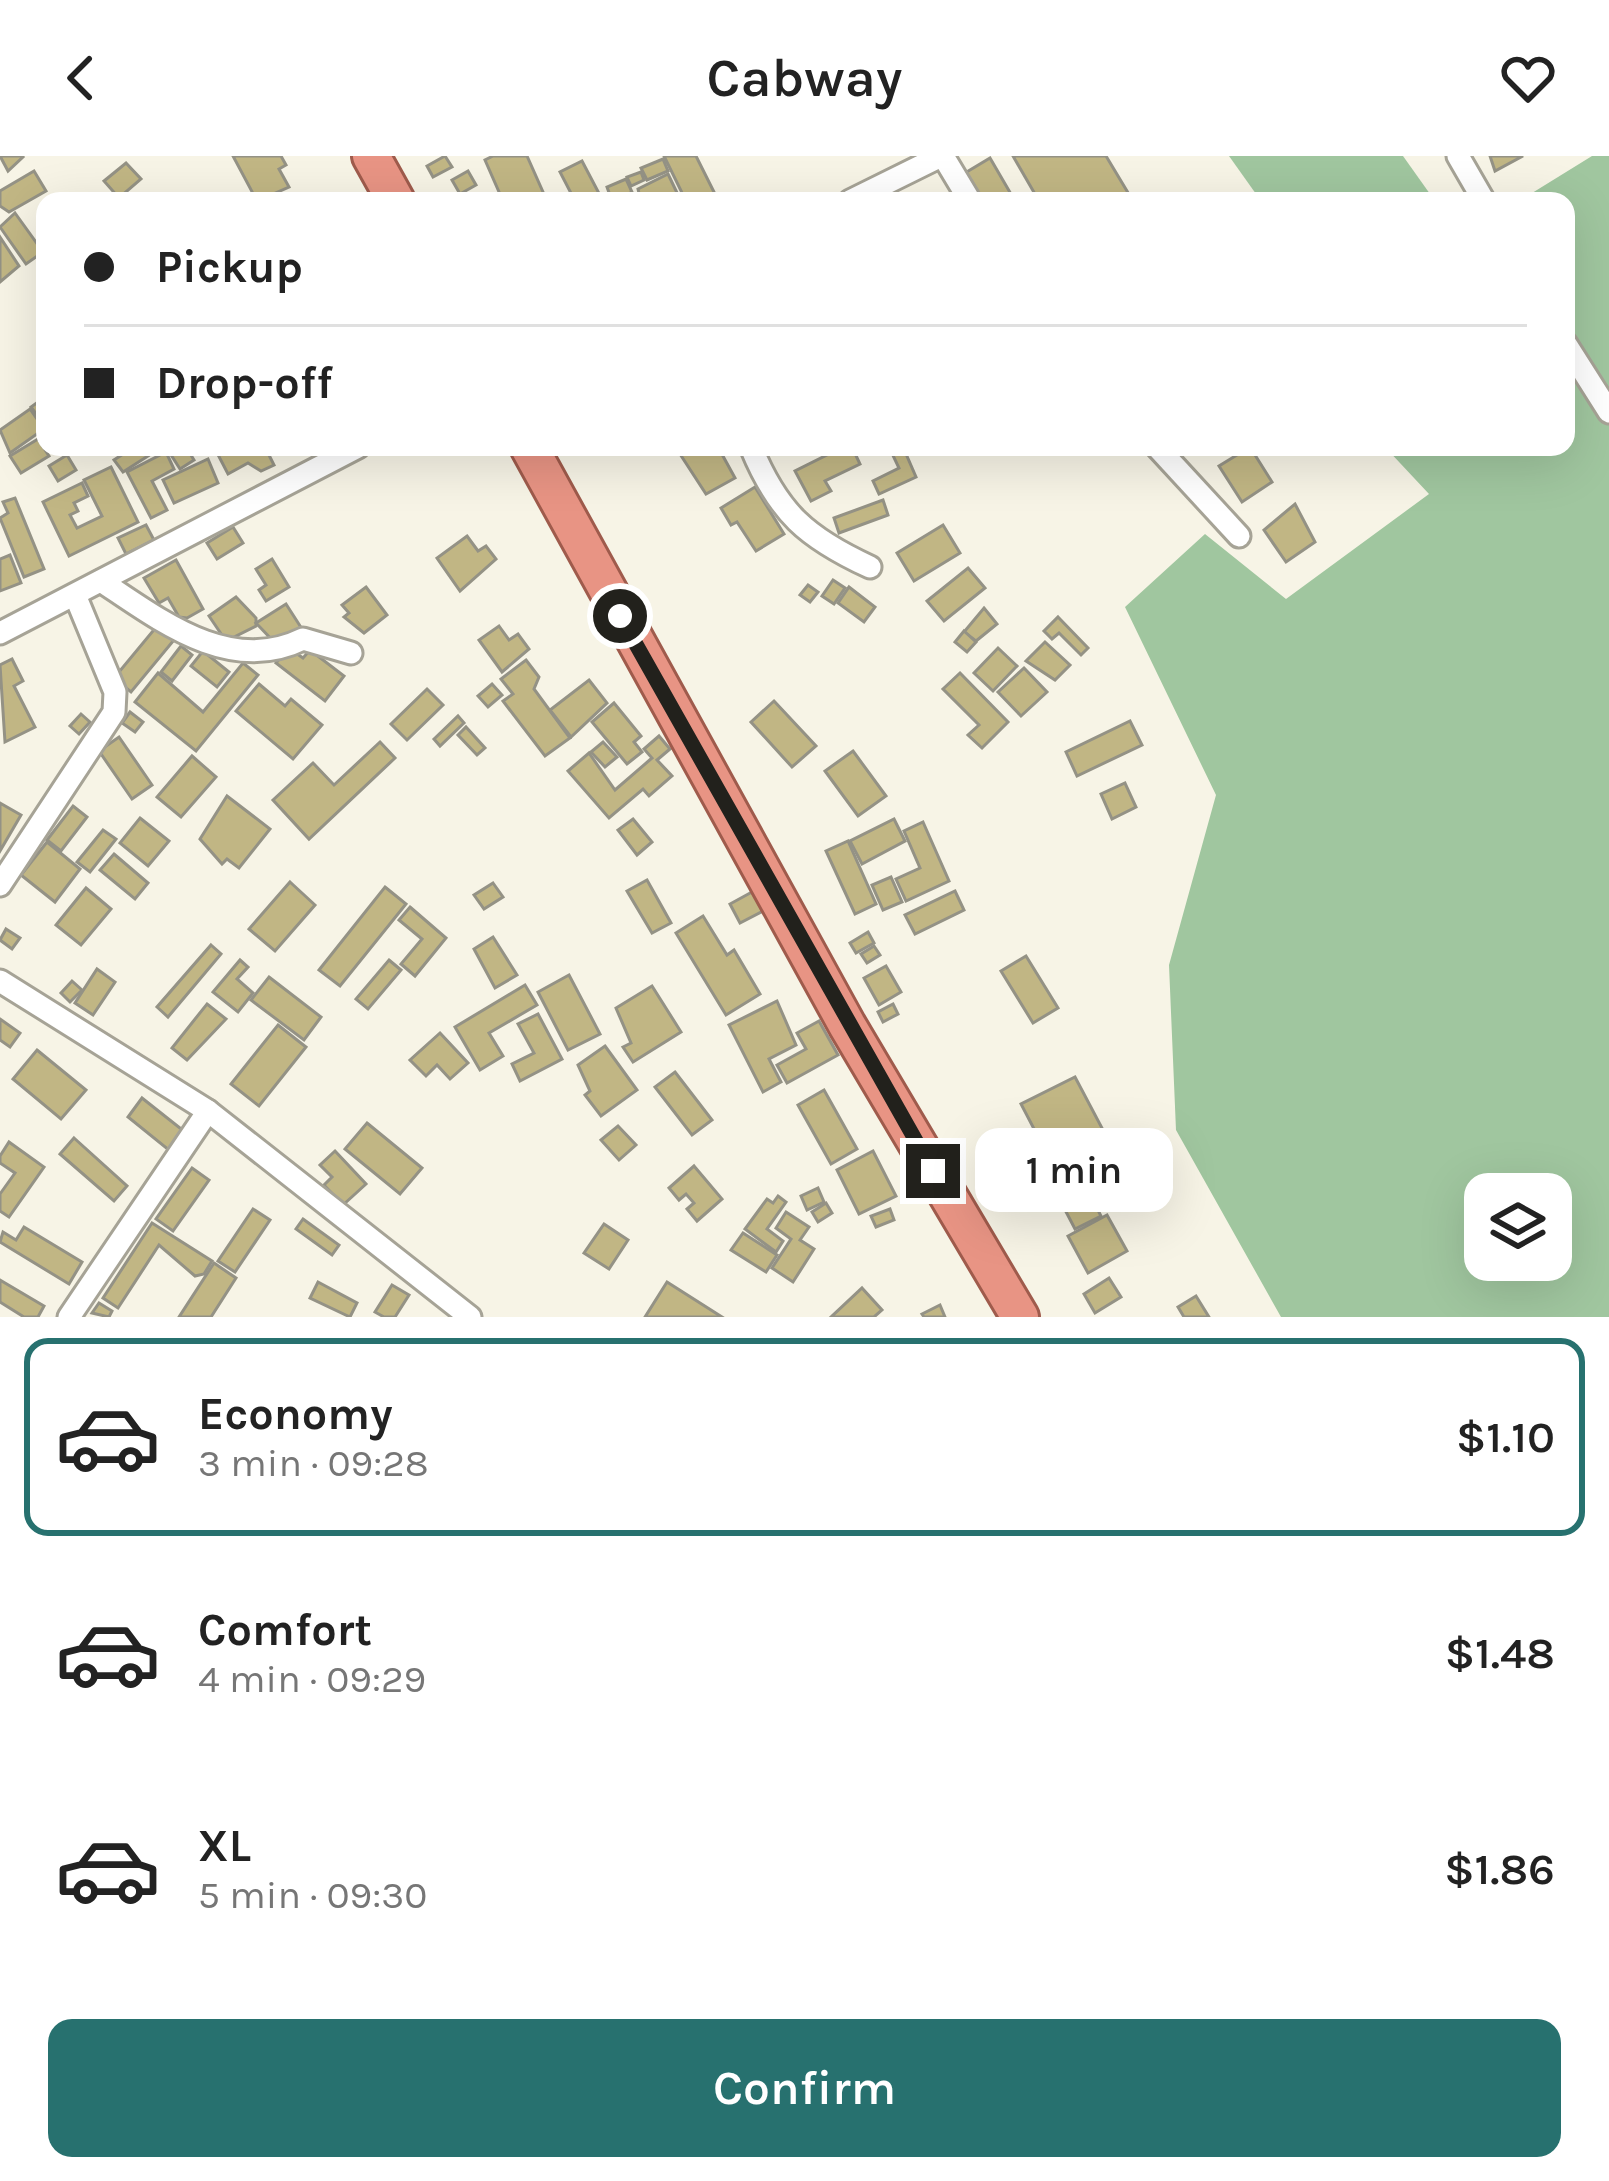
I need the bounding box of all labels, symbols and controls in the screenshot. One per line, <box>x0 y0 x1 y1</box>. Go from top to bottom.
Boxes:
icon: back <box>48 45 114 111</box>
icon: heart <box>1495 45 1561 111</box>
text: Cabway <box>707 46 902 110</box>
text: Pickup <box>156 241 303 293</box>
text: Drop-off <box>156 357 333 409</box>
route start <box>593 589 647 643</box>
callout: 1 min <box>975 1129 1173 1213</box>
route end <box>906 1144 960 1198</box>
text: 1 min <box>1026 1147 1122 1193</box>
map controls <box>1464 1173 1572 1281</box>
button: layers <box>1464 1173 1572 1281</box>
icon: car <box>54 1383 162 1491</box>
text: Economy <box>198 1388 393 1440</box>
text: $1.10 <box>1456 1411 1555 1463</box>
text: 3 min · 09:28 <box>198 1440 429 1486</box>
icon: car <box>54 1599 162 1707</box>
text: Comfort <box>198 1604 372 1656</box>
text: $1.48 <box>1445 1627 1555 1679</box>
text: 4 min · 09:29 <box>198 1656 426 1702</box>
icon: car <box>54 1815 162 1923</box>
text: XL <box>198 1820 251 1872</box>
text: $1.86 <box>1444 1843 1555 1895</box>
text: 5 min · 09:30 <box>198 1872 427 1918</box>
button: Confirm <box>48 2019 1561 2157</box>

